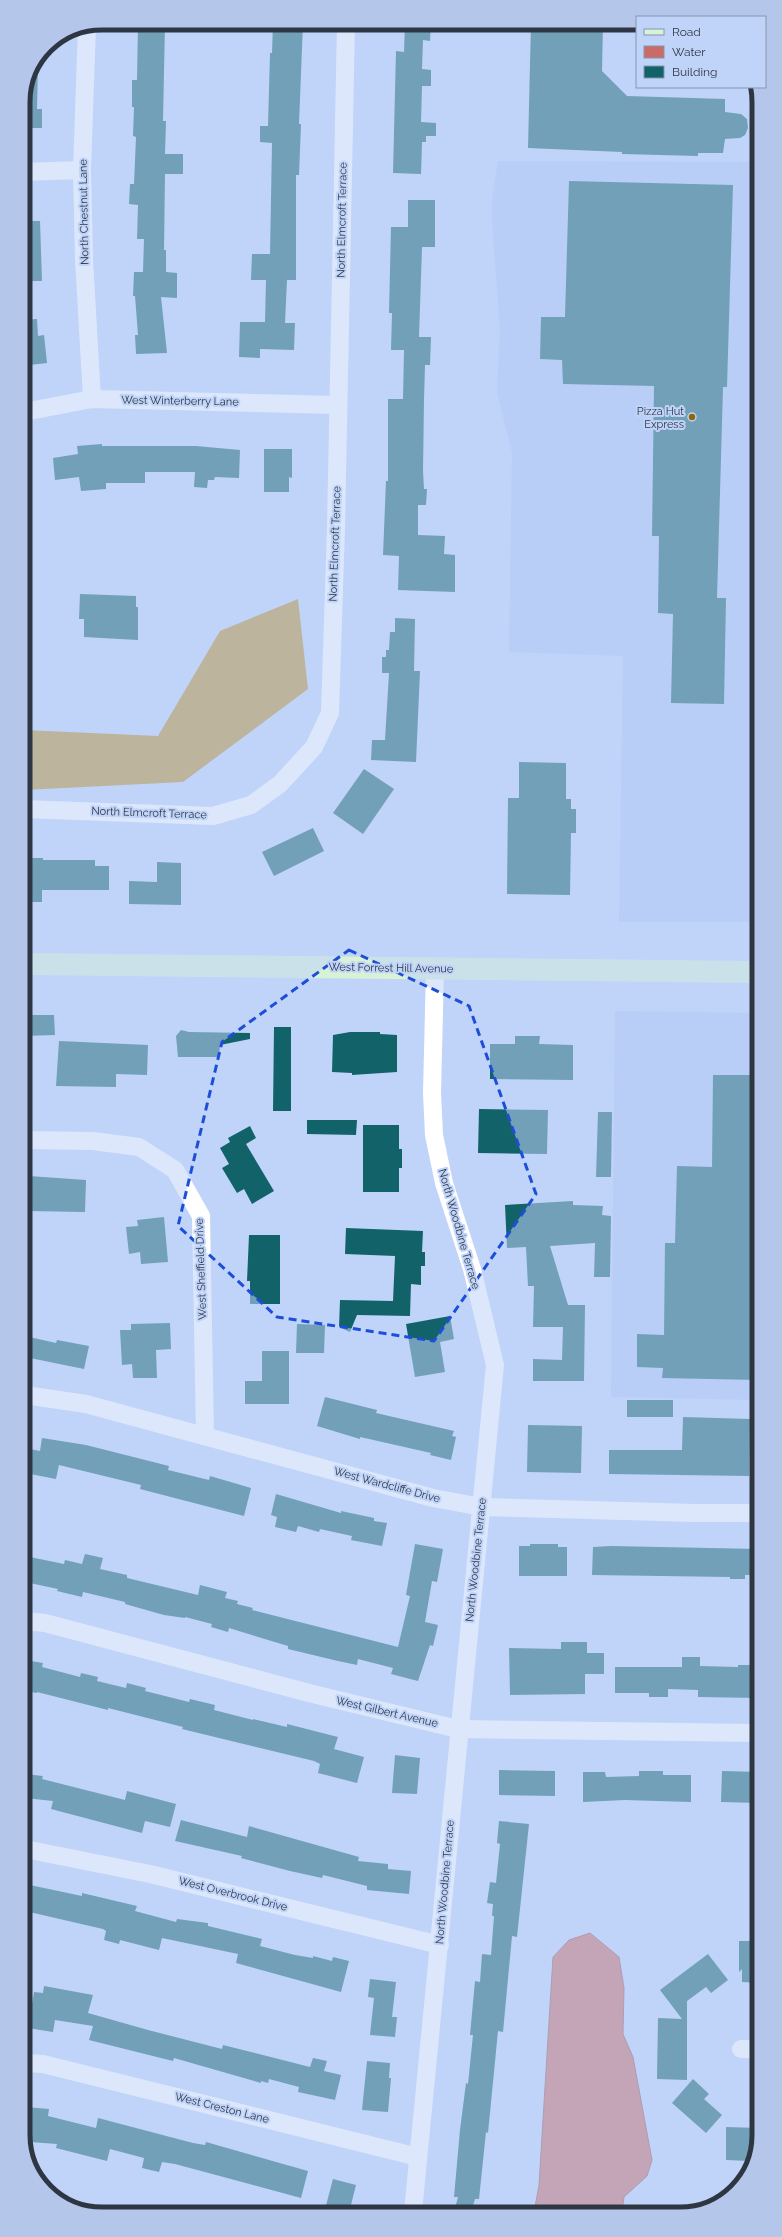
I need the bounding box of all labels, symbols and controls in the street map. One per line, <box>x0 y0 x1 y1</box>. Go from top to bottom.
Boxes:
legend <box>636 16 766 88</box>
text: Road <box>672 25 701 39</box>
text: Water <box>672 45 706 59</box>
text: Building <box>672 65 718 79</box>
street label: North Chestnut Lane <box>77 158 91 265</box>
street label: North Elmcroft Terrace <box>334 162 350 278</box>
street label: West Winterberry Lane <box>121 393 239 409</box>
place label: Pizza Hut Express <box>637 405 684 431</box>
marker: Pizza Hut Express <box>687 412 697 422</box>
street label: North Elmcroft Terrace <box>326 485 344 602</box>
street label: North Elmcroft Terrace <box>91 804 208 822</box>
street label: West Forrest Hill Avenue <box>329 960 454 976</box>
street label: North Woodbine Terrace <box>436 1167 483 1291</box>
street label: West Sheffield Drive <box>193 1217 209 1320</box>
street label: West Wardcliffe Drive <box>333 1465 442 1506</box>
street label: North Woodbine Terrace <box>463 1497 489 1623</box>
street label: West Gilbert Avenue <box>335 1694 440 1730</box>
street label: North Woodbine Terrace <box>433 1819 457 1945</box>
street label: West Overbrook Drive <box>177 1874 289 1914</box>
street label: West Creston Lane <box>174 2090 271 2126</box>

